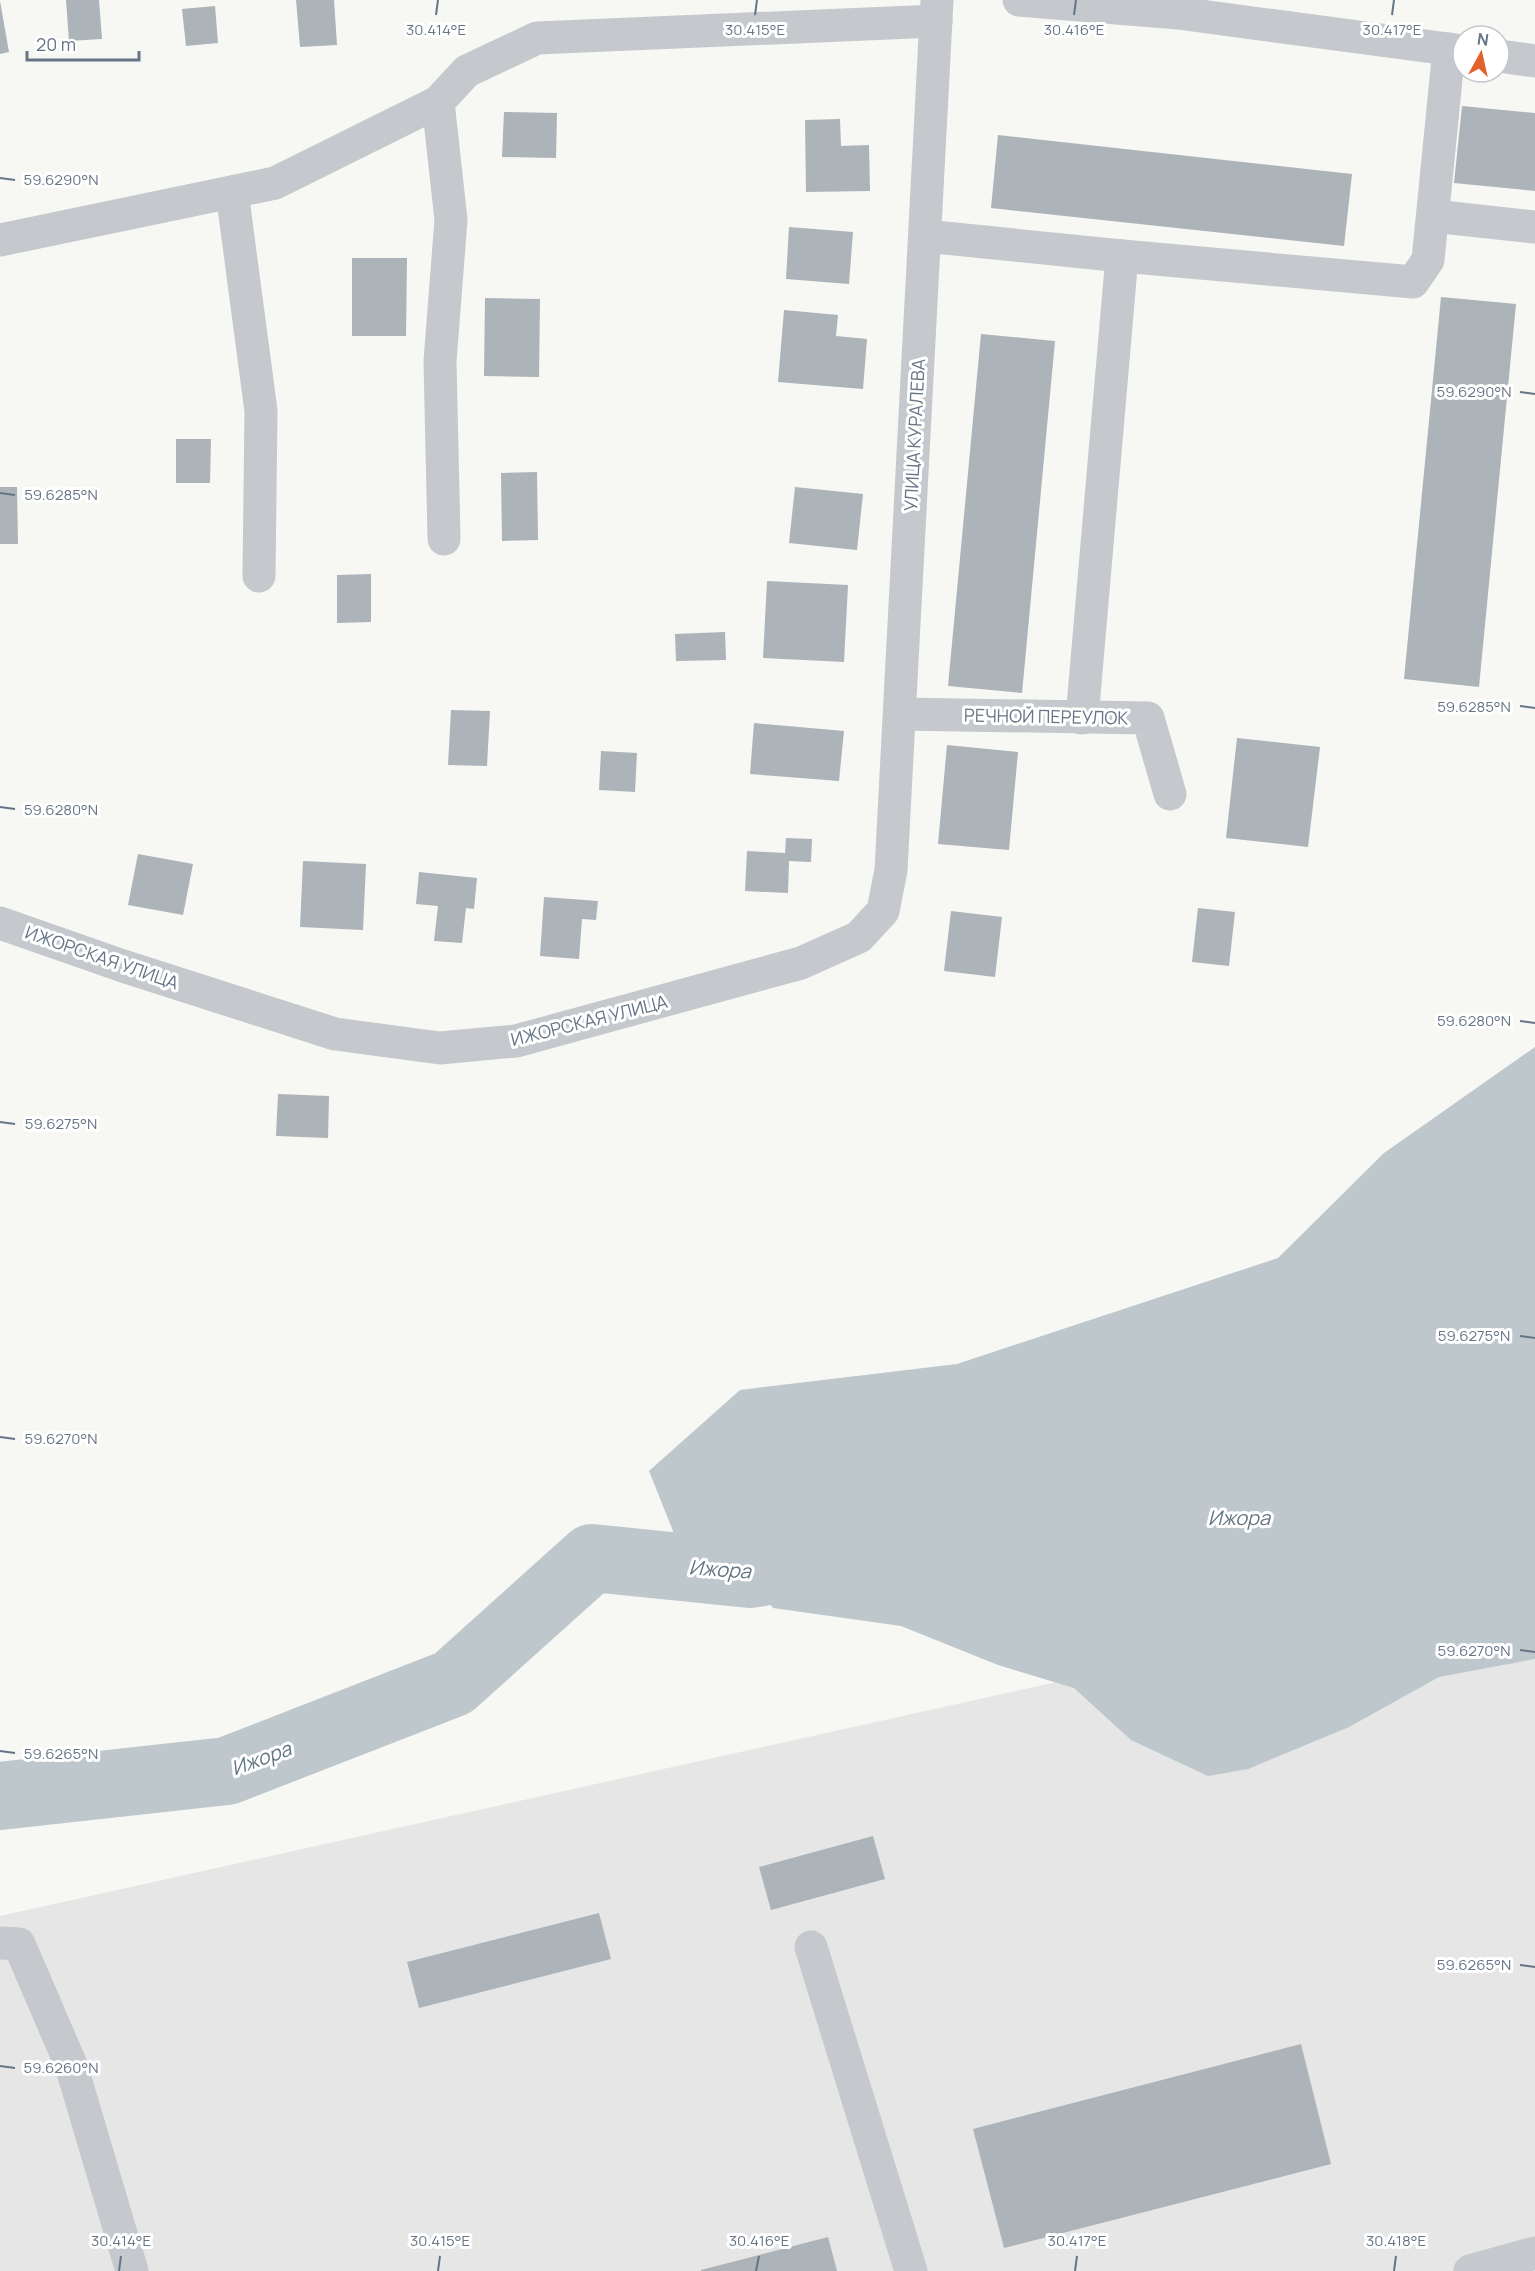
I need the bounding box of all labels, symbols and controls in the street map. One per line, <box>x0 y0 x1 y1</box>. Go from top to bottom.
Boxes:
text: 30.414°E <box>406 19 466 40</box>
text: 30.415°E <box>725 19 785 40</box>
text: 30.416°E <box>1044 19 1104 40</box>
text: 30.417°E <box>1363 19 1421 40</box>
scale bar <box>27 24 140 62</box>
north arrow <box>1451 24 1511 84</box>
text: N <box>1476 27 1490 51</box>
text: 20 m <box>36 32 76 56</box>
text: 59.6290°N <box>24 169 98 190</box>
street label: УЛИЦА КУРАЛЕВА <box>898 358 930 512</box>
text: 59.6290°N <box>1437 381 1511 402</box>
text: 59.6285°N <box>24 484 98 505</box>
text: 59.6285°N <box>1437 696 1511 717</box>
street label: РЕЧНОЙ ПЕРЕУЛОК <box>964 703 1129 729</box>
text: 59.6280°N <box>24 799 98 820</box>
street label: ИЖОРСКАЯ УЛИЦА <box>22 919 182 995</box>
street label: ИЖОРСКАЯ УЛИЦА <box>508 989 670 1051</box>
text: 59.6280°N <box>1437 1010 1511 1031</box>
text: 59.6275°N <box>25 1113 97 1134</box>
text: 59.6275°N <box>1438 1325 1510 1346</box>
text: 59.6270°N <box>24 1428 98 1449</box>
water label: Ижора <box>1208 1504 1271 1531</box>
water label: Ижора <box>688 1553 753 1585</box>
text: 59.6270°N <box>1437 1640 1511 1661</box>
water label: Ижора <box>227 1734 296 1781</box>
text: 59.6265°N <box>24 1743 98 1764</box>
text: 59.6265°N <box>1437 1954 1511 1975</box>
text: 59.6260°N <box>24 2057 98 2078</box>
text: 30.414°E <box>91 2230 151 2251</box>
text: 30.415°E <box>410 2230 470 2251</box>
text: 30.416°E <box>729 2230 789 2251</box>
text: 30.417°E <box>1048 2230 1106 2251</box>
text: 30.418°E <box>1366 2230 1426 2251</box>

